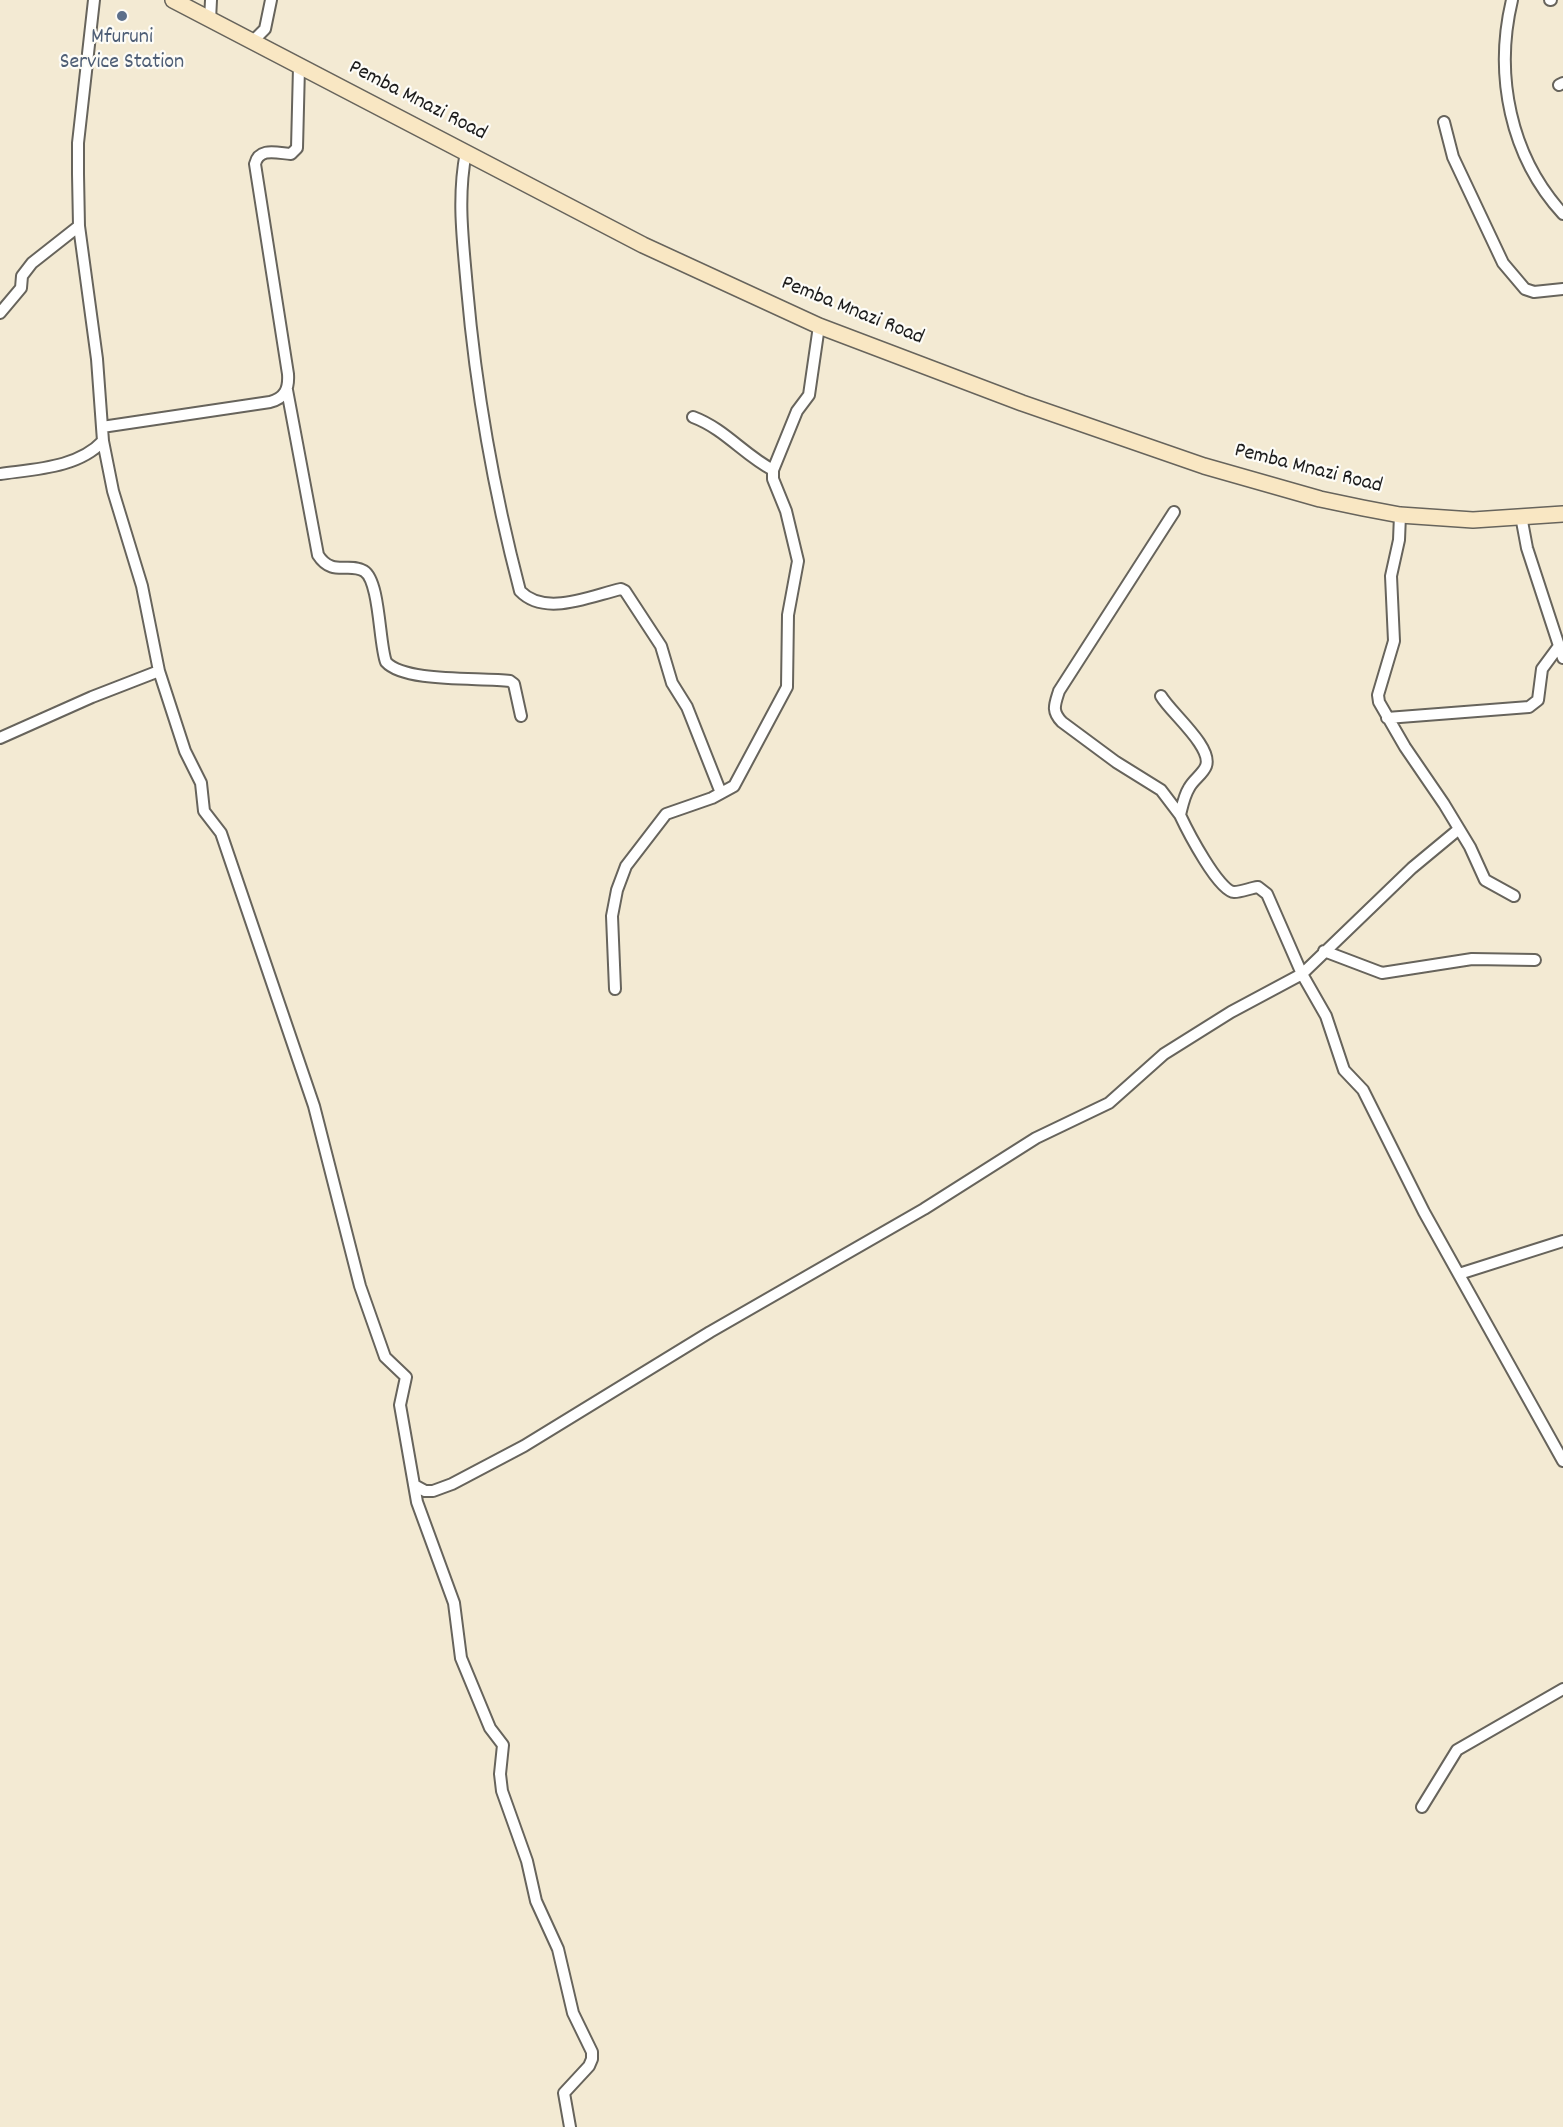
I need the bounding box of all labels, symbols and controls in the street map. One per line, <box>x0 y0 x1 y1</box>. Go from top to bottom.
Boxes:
marker: Mfuruni Service Station <box>115 9 129 23</box>
place label: Mfuruni Service Station <box>60 26 184 78</box>
street label: Pemba Mnazi Road <box>343 56 491 148</box>
street label: Pemba Mnazi Road <box>777 271 927 353</box>
street label: Pemba Mnazi Road <box>1231 439 1385 501</box>

